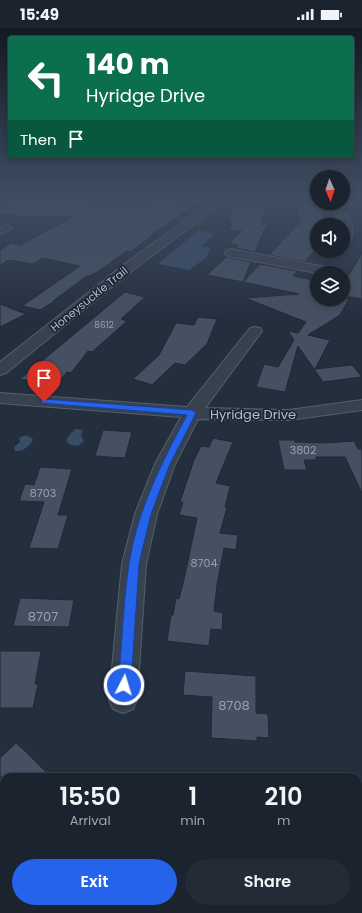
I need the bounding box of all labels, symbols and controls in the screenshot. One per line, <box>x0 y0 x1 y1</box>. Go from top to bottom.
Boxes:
text: 15:49 <box>20 4 59 25</box>
text: 140 m <box>86 45 169 84</box>
icon: left <box>20 52 72 104</box>
text: Hyridge Drive <box>86 83 205 108</box>
icon: arrive <box>65 128 87 150</box>
text: Then <box>20 129 57 150</box>
north arrow <box>310 170 350 210</box>
map controls <box>310 170 350 306</box>
button: sound <box>310 218 350 258</box>
street label: Honeysuckle Trail <box>47 263 131 335</box>
button: layers <box>310 266 350 306</box>
house number: 8612 <box>94 319 114 331</box>
pin <box>27 361 61 402</box>
icon: arrive <box>33 367 55 389</box>
street label: Hyridge Drive <box>210 405 296 424</box>
house number: 3802 <box>290 442 316 458</box>
house number: 8703 <box>30 485 56 501</box>
house number: 8704 <box>191 555 217 571</box>
house number: 8707 <box>28 607 58 626</box>
position arrow <box>103 664 145 706</box>
house number: 8708 <box>218 696 250 715</box>
text: 15:50 <box>59 780 121 813</box>
text: 1 <box>188 780 197 813</box>
text: 210 <box>265 780 303 813</box>
text: Arrival <box>70 811 111 830</box>
text: min <box>180 811 205 830</box>
text: m <box>277 811 290 830</box>
button: Exit <box>12 859 177 905</box>
button: Share <box>185 859 350 905</box>

